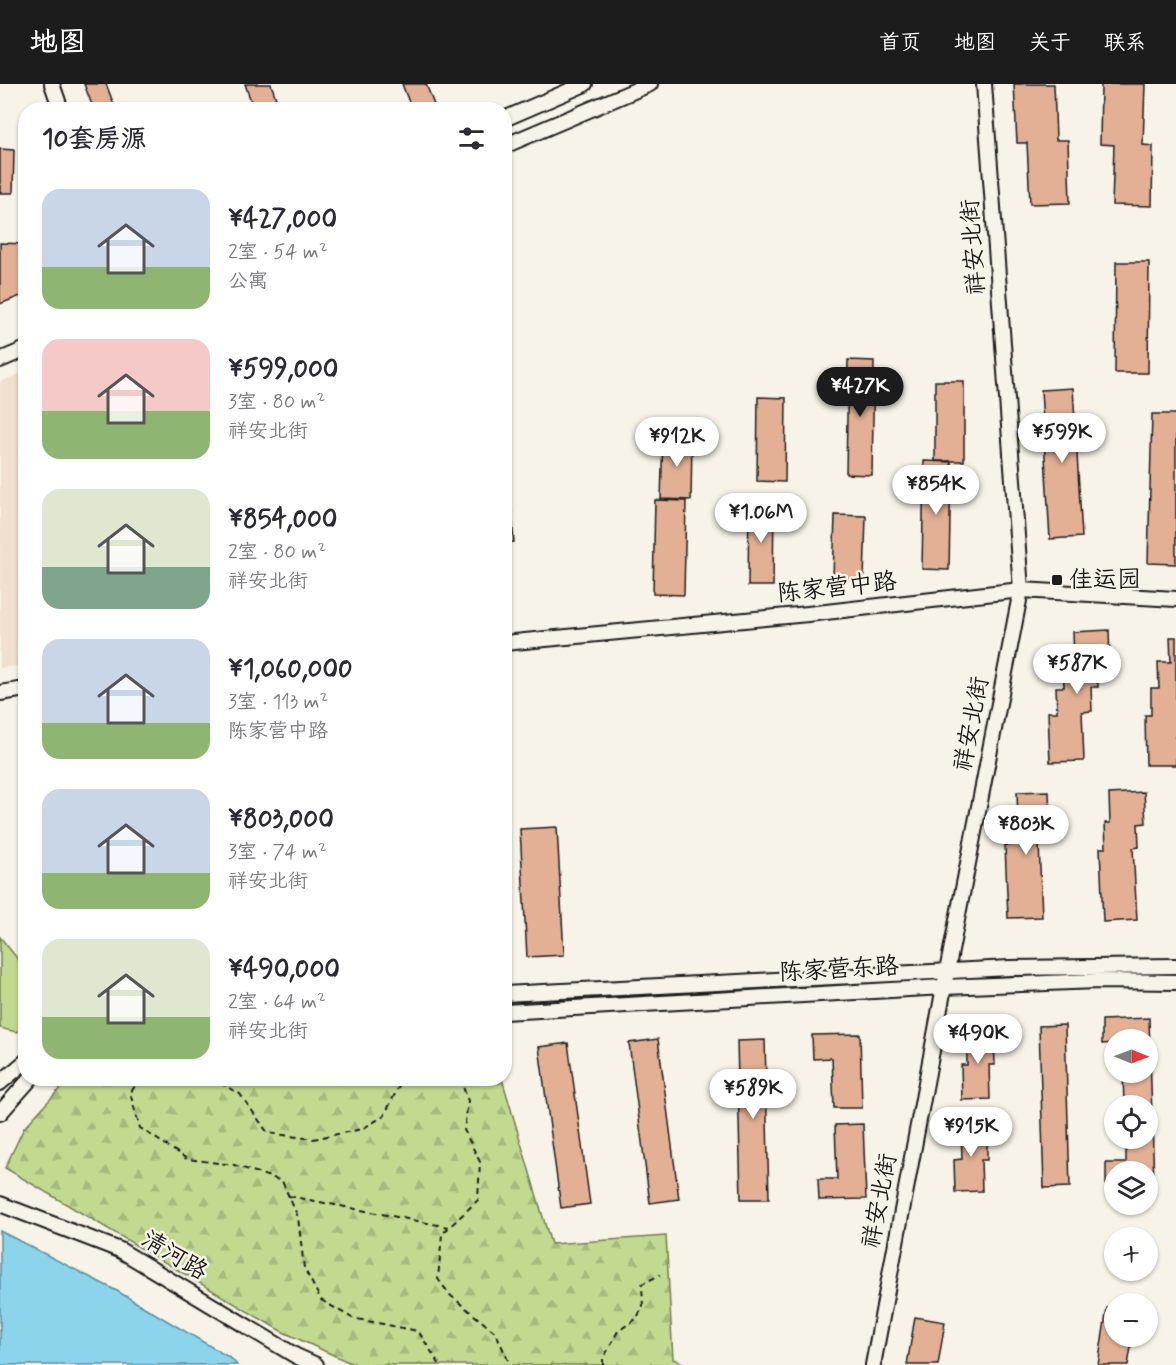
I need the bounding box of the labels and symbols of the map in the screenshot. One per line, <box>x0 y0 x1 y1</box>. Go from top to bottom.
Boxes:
street label: 祥安北街 <box>955 198 993 296</box>
pin: ¥427K <box>818 367 902 418</box>
pin: ¥599K <box>1020 413 1104 464</box>
pin: ¥912K <box>635 417 719 468</box>
pin: ¥854K <box>894 465 978 516</box>
pin: ¥1.06M <box>712 493 810 544</box>
place label: 佳运园 <box>1069 565 1141 596</box>
street label: 陈家营中路 <box>776 566 898 610</box>
marker: 佳运园 <box>1050 573 1064 587</box>
pin: ¥587K <box>1035 644 1119 695</box>
street label: 祥安北街 <box>948 674 996 774</box>
pin: ¥803K <box>984 805 1068 856</box>
street label: 陈家营东路 <box>778 951 900 989</box>
pin: ¥490K <box>936 1014 1020 1065</box>
north arrow <box>1104 1029 1158 1083</box>
pin: ¥589K <box>711 1069 795 1120</box>
pin: ¥915K <box>929 1107 1013 1158</box>
street label: 祥安北街 <box>856 1151 904 1251</box>
street label: 清河路 <box>135 1224 213 1288</box>

